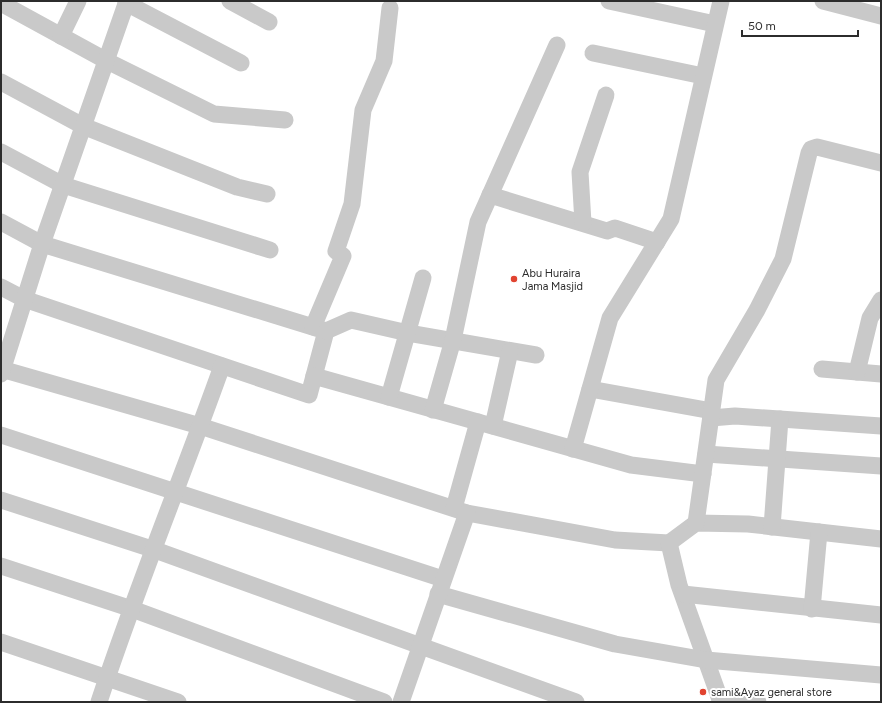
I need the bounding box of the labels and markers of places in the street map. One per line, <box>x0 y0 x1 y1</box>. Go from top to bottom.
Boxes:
place label: Abu Huraira Jama Masjid <box>522 267 583 293</box>
marker: Abu Huraira Jama Masjid <box>509 274 519 284</box>
place label: sami&Ayaz general store <box>711 686 832 699</box>
marker: sami&Ayaz general store <box>698 687 708 697</box>

